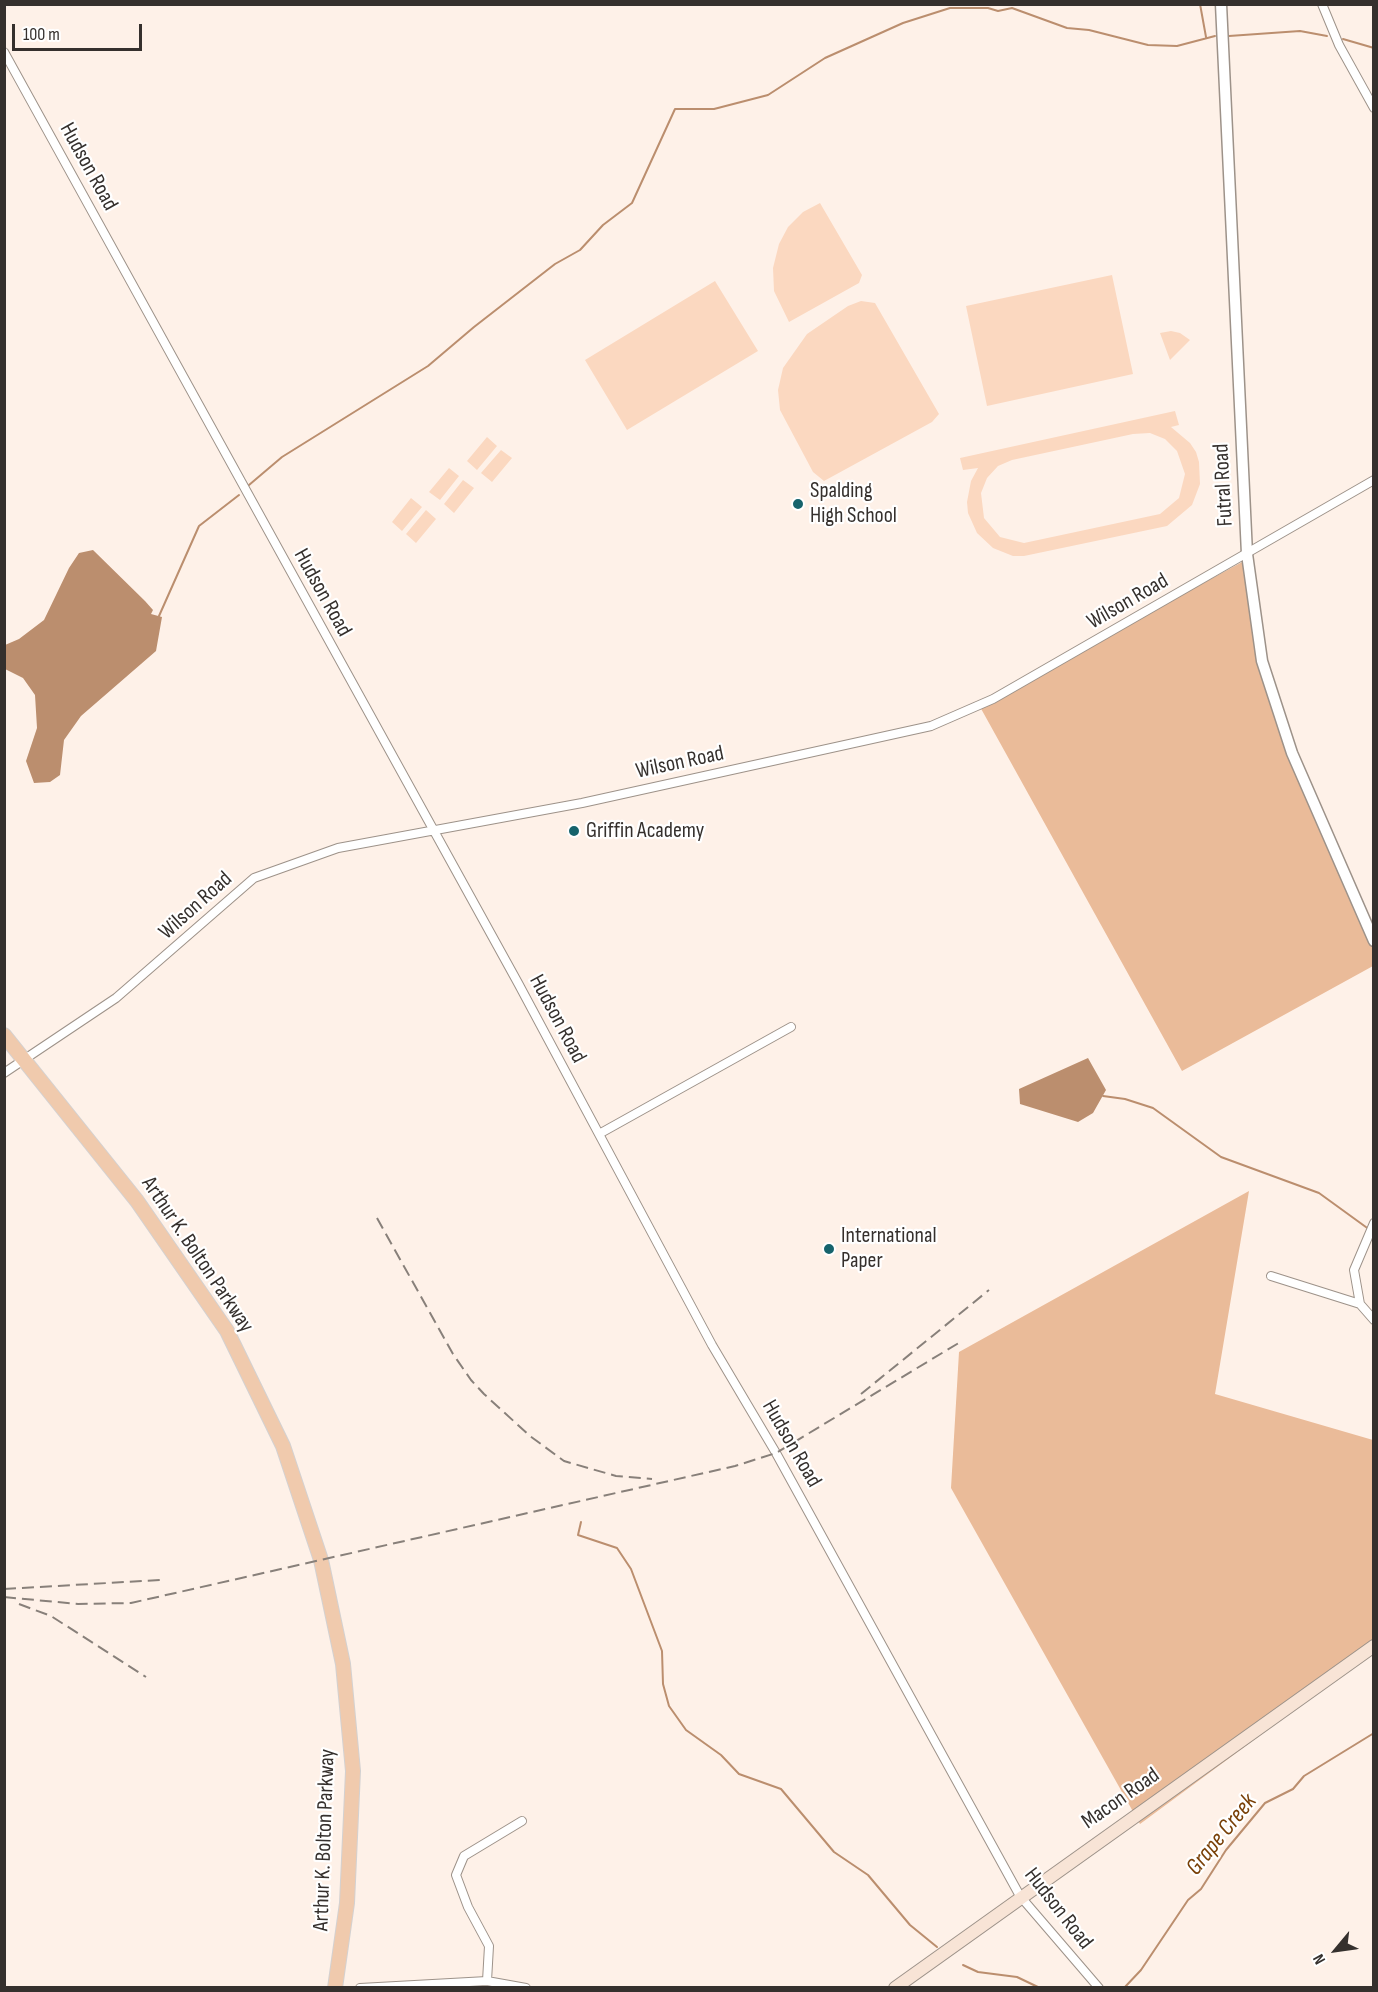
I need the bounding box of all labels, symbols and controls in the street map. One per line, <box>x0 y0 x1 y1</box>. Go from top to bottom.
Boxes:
scale bar <box>15 12 146 50</box>
text: 100 m <box>23 24 60 45</box>
street label: Hudson Road <box>53 119 123 215</box>
street label: Futral Road <box>1209 443 1239 527</box>
place label: Spalding High School <box>810 478 897 530</box>
marker: Spalding High School <box>791 497 805 511</box>
street label: Hudson Road <box>287 545 357 641</box>
street label: Wilson Road <box>1083 568 1173 636</box>
street label: Wilson Road <box>634 741 726 785</box>
place label: Griffin Academy <box>586 818 704 844</box>
marker: Griffin Academy <box>567 824 581 838</box>
street label: Wilson Road <box>154 866 238 946</box>
street label: Hudson Road <box>523 970 591 1068</box>
street label: Arthur K. Bolton Parkway <box>135 1172 259 1338</box>
place label: International Paper <box>841 1223 937 1274</box>
marker: International Paper <box>822 1242 836 1256</box>
street label: Hudson Road <box>756 1396 826 1492</box>
street label: Arthur K. Bolton Parkway <box>309 1749 341 1931</box>
street label: Macon Road <box>1077 1763 1165 1835</box>
water label: Grape Creek <box>1181 1789 1263 1881</box>
street label: Hudson Road <box>1018 1863 1098 1955</box>
north arrow <box>1306 1920 1366 1980</box>
text: N <box>1309 1951 1330 1967</box>

